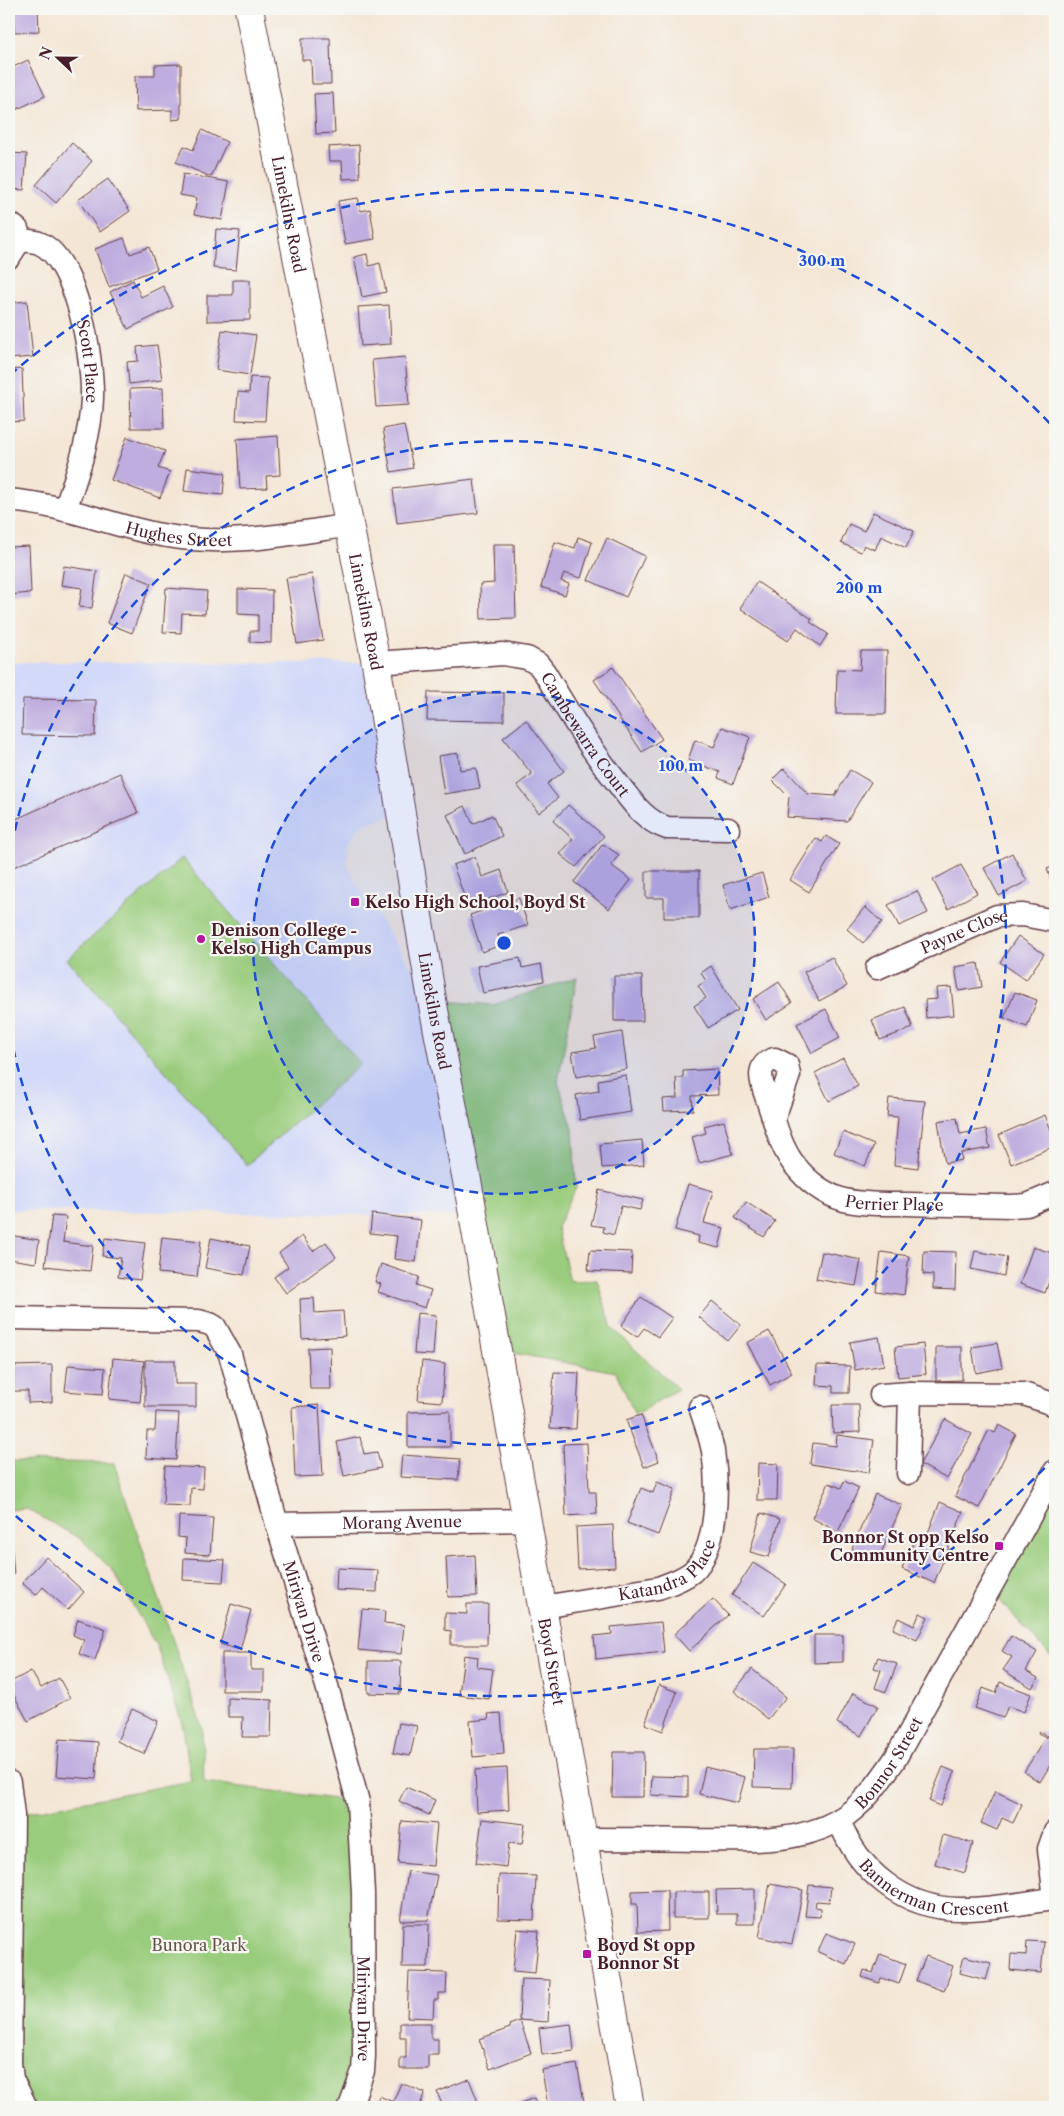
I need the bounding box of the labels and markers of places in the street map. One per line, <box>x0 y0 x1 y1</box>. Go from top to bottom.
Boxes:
place label: Kelso High School, Boyd St <box>365 892 586 912</box>
marker: Kelso High School, Boyd St <box>349 896 361 908</box>
place label: Denison College - Kelso High Campus <box>211 920 372 958</box>
marker: Denison College - Kelso High Campus <box>195 933 207 945</box>
centre of rings <box>495 934 513 952</box>
place label: Bonnor St opp Kelso Community Centre <box>822 1527 989 1565</box>
marker: Bonnor St opp Kelso Community Centre <box>993 1540 1005 1552</box>
place label: Boyd St opp Bonnor St <box>597 1935 695 1973</box>
marker: Boyd St opp Bonnor St <box>581 1948 593 1960</box>

